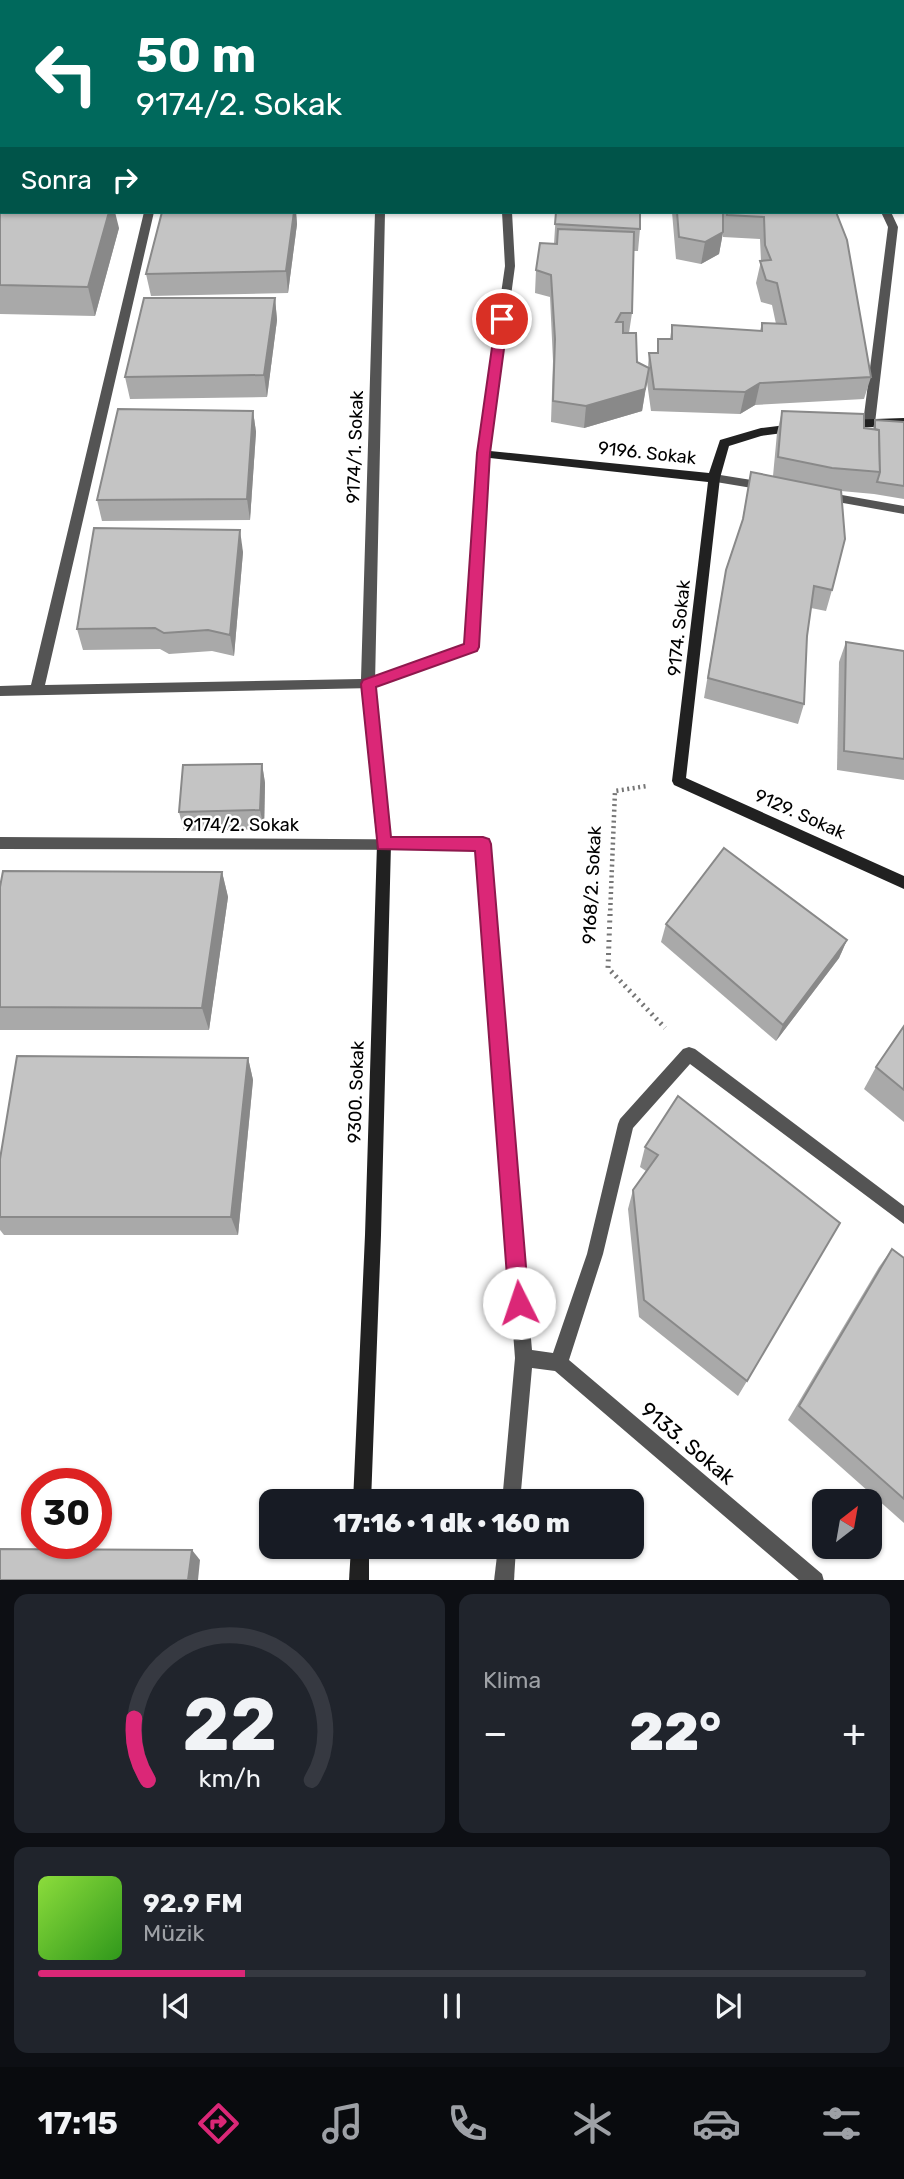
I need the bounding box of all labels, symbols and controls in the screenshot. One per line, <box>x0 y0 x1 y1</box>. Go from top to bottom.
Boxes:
text: 50 m <box>136 26 256 84</box>
icon: left <box>21 28 112 119</box>
text: 9174/2. Sokak <box>136 85 342 123</box>
icon: right <box>106 161 144 199</box>
text: Sonra <box>21 165 92 196</box>
pin <box>472 289 532 349</box>
icon: arrive <box>483 300 521 338</box>
street label: 9174/1. Sokak <box>342 389 368 504</box>
street label: 9196. Sokak <box>597 437 698 469</box>
street label: 9174. Sokak <box>663 578 695 677</box>
street label: 9129. Sokak <box>751 784 850 844</box>
street label: 9174/2. Sokak <box>183 814 300 836</box>
street label: 9168/2. Sokak <box>578 825 606 945</box>
street label: 9300. Sokak <box>343 1040 369 1144</box>
position arrow <box>482 1266 556 1340</box>
street label: 9133. Sokak <box>636 1396 740 1490</box>
speed limit sign: 30 <box>21 1468 112 1559</box>
north arrow <box>812 1489 882 1559</box>
map controls <box>812 1489 882 1559</box>
text: 17:16 · 1 dk · 160 m <box>333 1508 570 1539</box>
text: Klima <box>483 1666 541 1694</box>
text: 22 <box>182 1682 277 1768</box>
text: 22° <box>629 1701 721 1763</box>
text: − <box>483 1710 508 1756</box>
text: + <box>842 1710 866 1756</box>
text: km/h <box>198 1763 261 1792</box>
text: 92.9 FM <box>143 1888 243 1919</box>
text: Müzik <box>143 1919 204 1947</box>
icon: previous <box>157 1987 195 2025</box>
icon: pause <box>433 1987 471 2025</box>
icon: next <box>709 1987 747 2025</box>
icon: directions <box>194 2099 243 2148</box>
icon: music <box>318 2099 367 2148</box>
icon: phone <box>443 2099 492 2148</box>
icon: climate <box>568 2099 617 2148</box>
icon: car <box>692 2099 741 2148</box>
icon: filters <box>817 2099 866 2148</box>
text: 17:15 <box>38 2104 118 2142</box>

